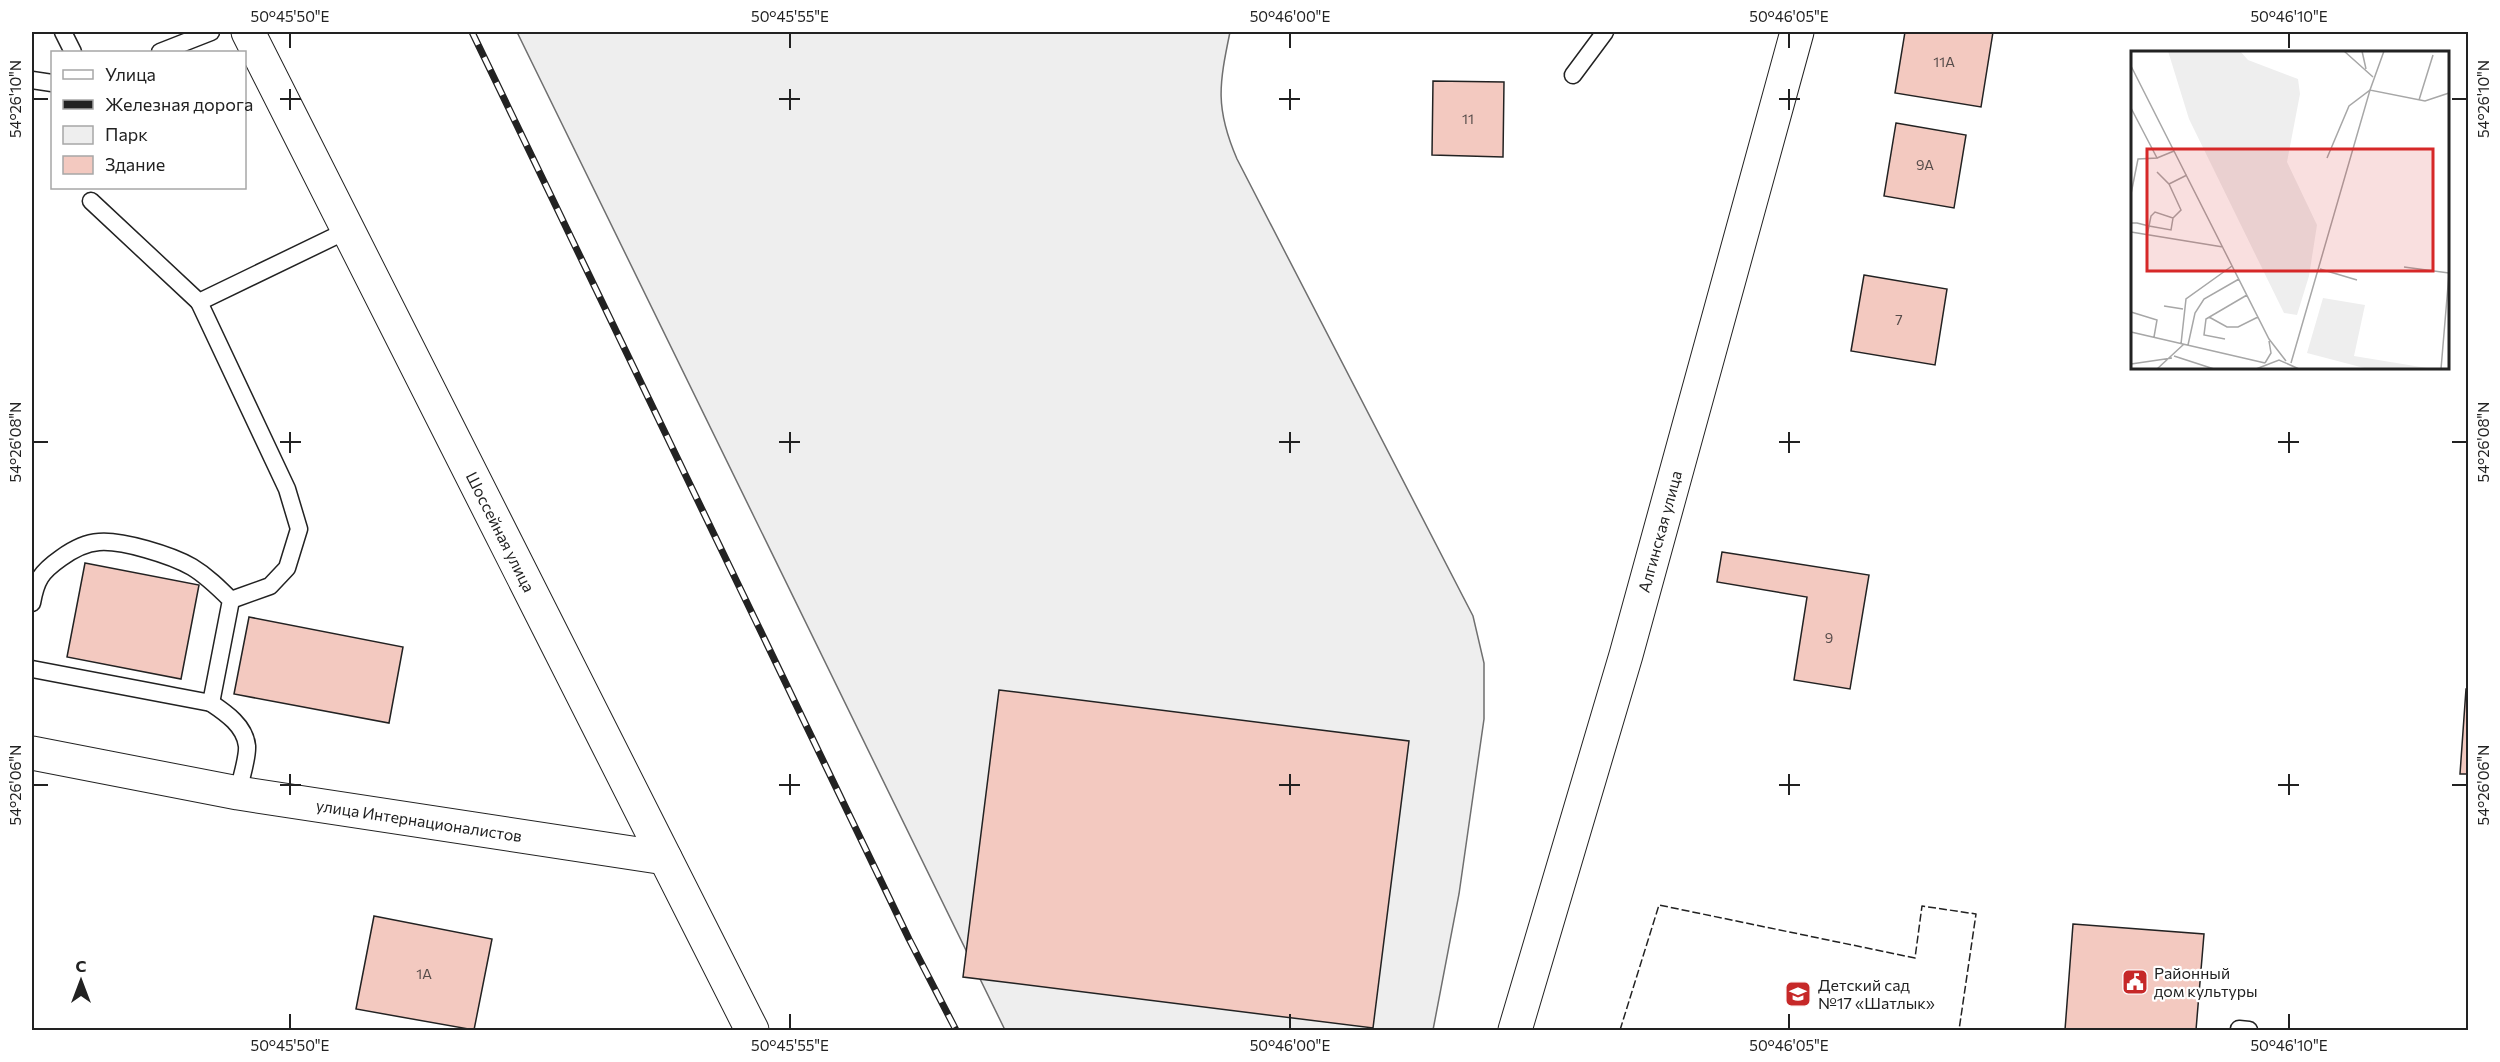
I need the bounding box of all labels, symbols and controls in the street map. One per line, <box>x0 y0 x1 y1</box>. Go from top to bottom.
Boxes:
text: 50°45'50"E <box>251 7 330 25</box>
text: 50°45'55"E <box>751 7 829 25</box>
text: 50°46'00"E <box>1250 7 1330 25</box>
text: 50°46'05"E <box>1749 7 1829 25</box>
text: 50°46'10"E <box>2250 7 2328 25</box>
legend <box>51 51 246 189</box>
inset map <box>2131 51 2449 369</box>
house number: 11А <box>1933 53 1955 70</box>
text: 54°26'10"N <box>6 60 24 138</box>
text: 54°26'10"N <box>2474 60 2492 138</box>
text: Улица <box>105 63 156 85</box>
text: Железная дорога <box>105 93 253 115</box>
house number: 11 <box>1462 110 1474 127</box>
text: Парк <box>105 123 148 145</box>
text: Здание <box>105 153 165 175</box>
house number: 9А <box>1916 156 1934 173</box>
house number: 7 <box>1895 311 1903 328</box>
text: 54°26'08"N <box>6 402 24 482</box>
text: 54°26'08"N <box>2474 402 2492 482</box>
street label: Шоссейная улица <box>463 468 539 595</box>
street label: Алгинская улица <box>1634 468 1685 595</box>
house number: 9 <box>1825 629 1833 646</box>
text: 54°26'06"N <box>6 745 24 825</box>
text: 54°26'06"N <box>2474 745 2492 825</box>
street label: улица Интернационалистов <box>315 795 523 845</box>
north arrow <box>51 951 111 1011</box>
text: С <box>76 956 87 975</box>
place label: Районный дом культуры <box>2154 963 2258 1000</box>
house number: 1А <box>416 965 432 982</box>
public building icon: Районный дом культуры <box>2120 967 2150 997</box>
place label: Детский сад №17 «Шатлык» <box>1818 975 1935 1012</box>
school or university icon: Детский сад №17 «Шатлык» <box>1783 979 1813 1009</box>
text: 50°45'50"E <box>251 1036 330 1054</box>
text: 50°45'55"E <box>751 1036 829 1054</box>
text: 50°46'00"E <box>1250 1036 1330 1054</box>
text: 50°46'05"E <box>1749 1036 1829 1054</box>
text: 50°46'10"E <box>2250 1036 2328 1054</box>

